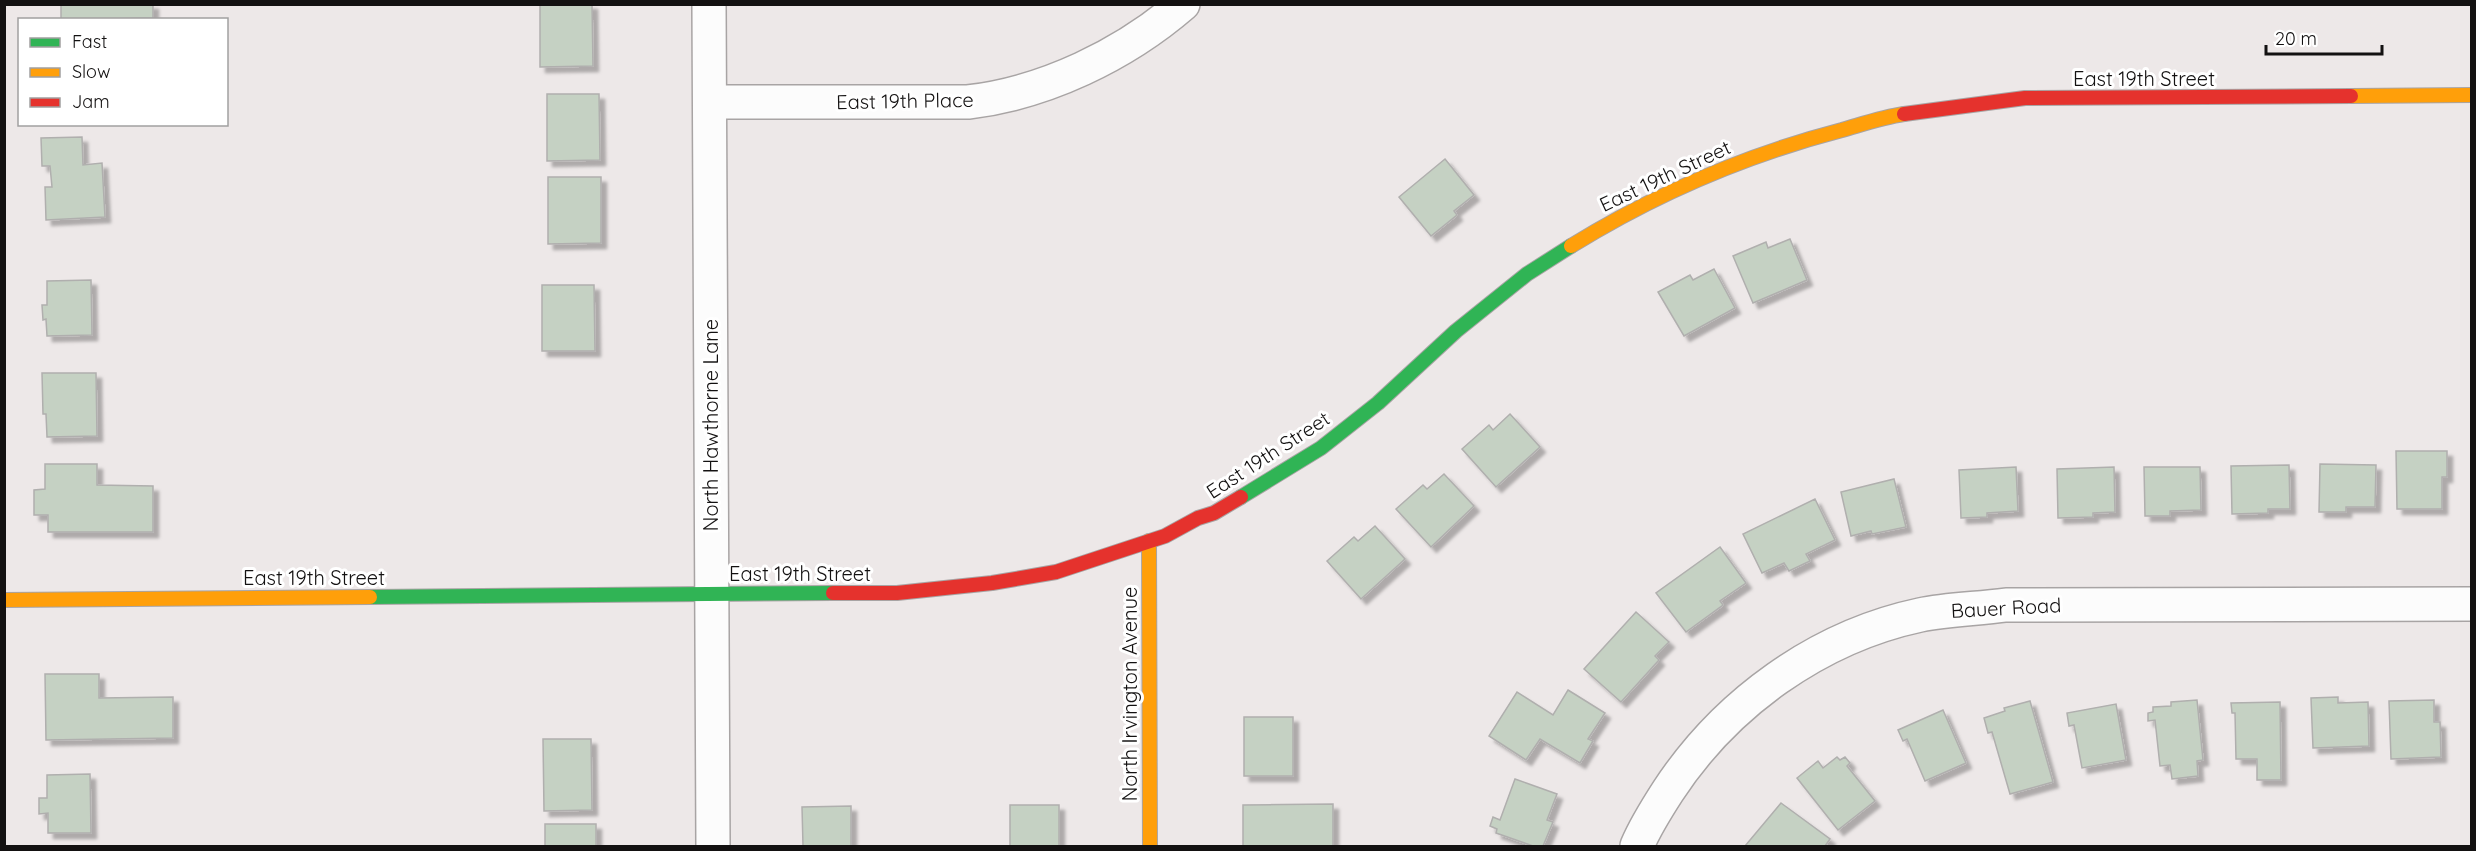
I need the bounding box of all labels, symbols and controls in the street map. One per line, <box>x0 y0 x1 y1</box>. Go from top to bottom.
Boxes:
legend <box>18 18 228 126</box>
scale bar <box>2266 18 2382 56</box>
text: 20 m <box>2275 27 2317 50</box>
text: Fast <box>72 30 107 53</box>
text: Slow <box>72 60 110 83</box>
street label: East 19th Street <box>2073 66 2215 91</box>
street label: East 19th Place <box>836 87 974 114</box>
text: Jam <box>72 90 110 113</box>
street label: East 19th Street <box>1595 134 1735 217</box>
street label: North Hawthorne Lane <box>698 319 723 531</box>
street label: East 19th Street <box>1201 405 1334 504</box>
street label: East 19th Street <box>729 561 871 586</box>
street label: East 19th Street <box>243 565 385 590</box>
street label: North Irvington Avenue <box>1117 587 1142 801</box>
street label: Bauer Road <box>1950 592 2062 623</box>

